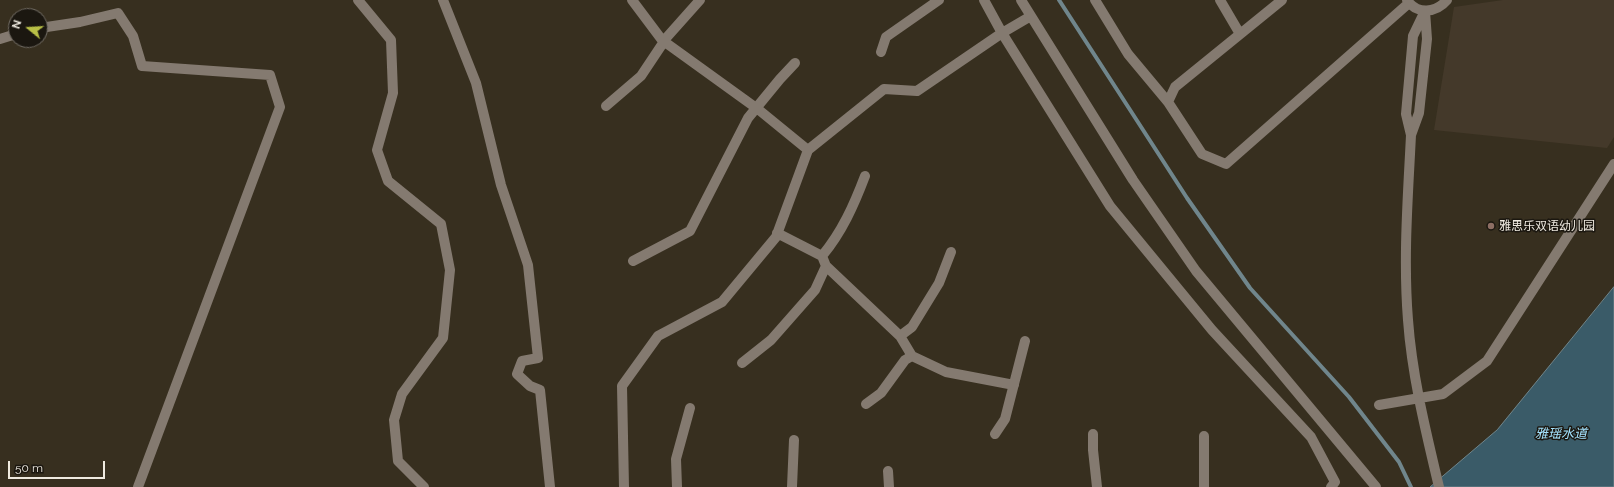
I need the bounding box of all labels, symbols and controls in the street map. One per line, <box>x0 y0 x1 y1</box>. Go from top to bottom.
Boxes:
north arrow <box>8 8 48 48</box>
text: N <box>10 18 25 30</box>
place label: 雅思乐双语幼儿园 <box>1499 219 1595 233</box>
marker: 雅思乐双语幼儿园 <box>1486 221 1496 231</box>
water label: 雅瑶水道 <box>1535 426 1587 442</box>
scale bar <box>10 453 107 479</box>
text: 50 m <box>15 461 43 475</box>

